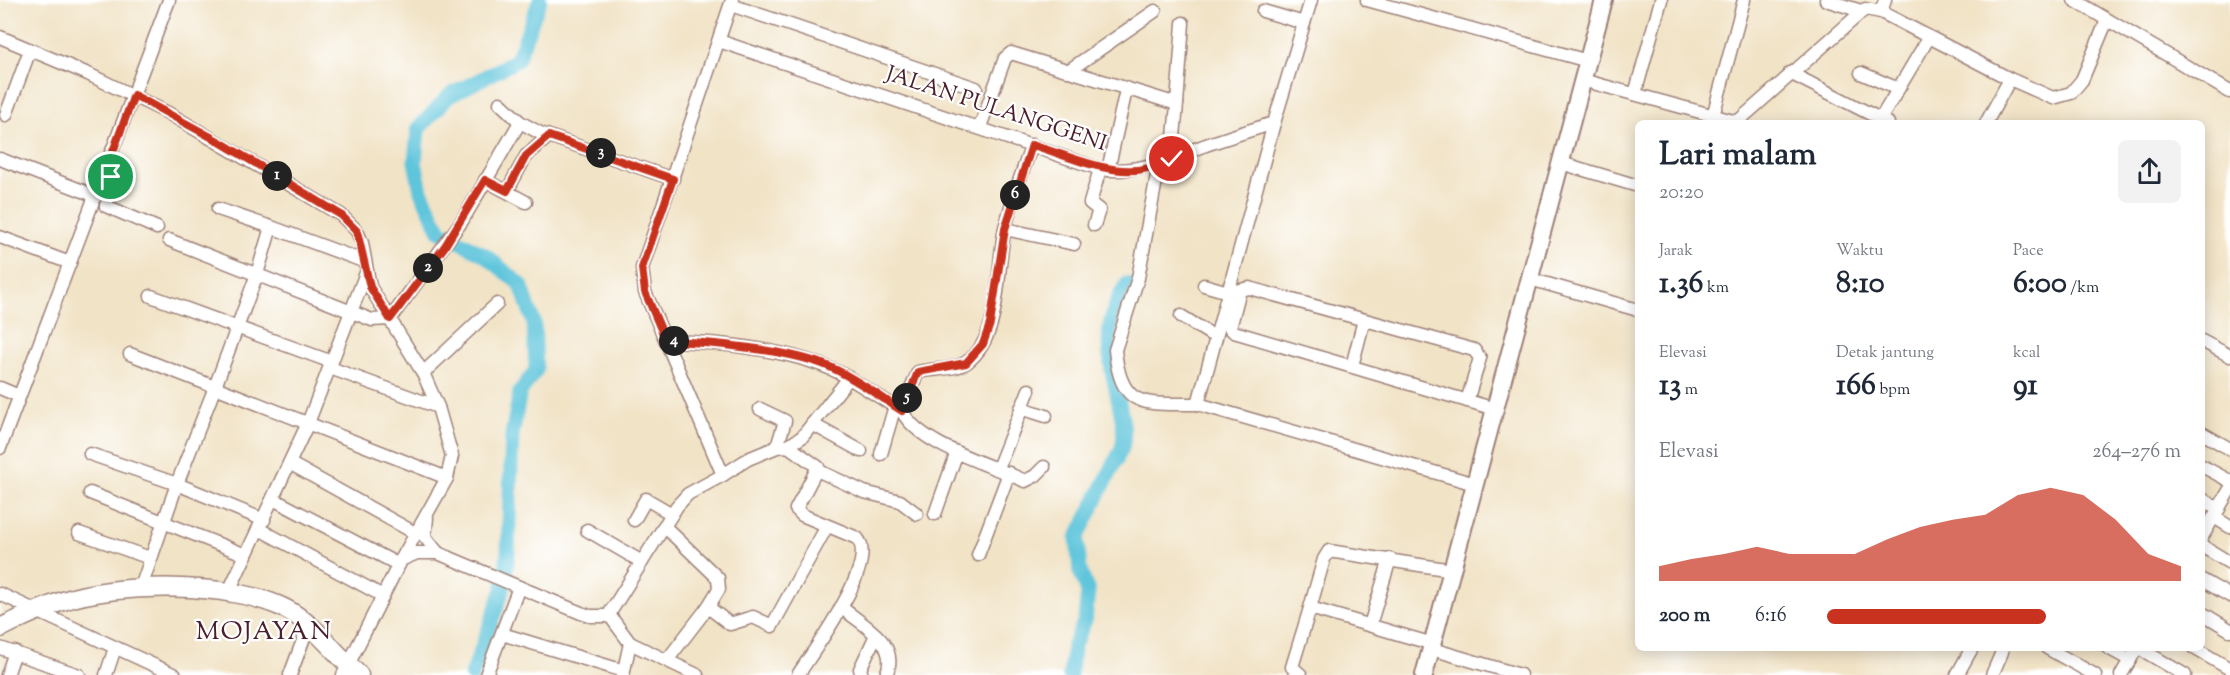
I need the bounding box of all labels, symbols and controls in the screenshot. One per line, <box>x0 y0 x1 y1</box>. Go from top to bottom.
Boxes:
street label: JALAN PULANGGENI <box>880 59 1111 161</box>
text: Lari malam <box>1659 132 1817 180</box>
pin <box>1146 133 1197 184</box>
pin: 3 <box>586 138 616 168</box>
button: share <box>2118 140 2181 203</box>
text: 3 <box>598 141 604 164</box>
icon: check <box>1155 142 1188 175</box>
pin <box>85 151 136 202</box>
icon: arrive <box>94 160 127 193</box>
pin: 1 <box>262 161 292 191</box>
text: 1 <box>274 164 280 187</box>
text: 20:20 <box>1659 179 1704 208</box>
pin: 6 <box>1000 180 1030 210</box>
text: 6 <box>1011 183 1019 206</box>
text: Jarak <box>1659 240 1693 263</box>
text: Waktu <box>1836 240 1883 263</box>
text: Pace <box>2013 240 2044 263</box>
pin: 2 <box>413 253 443 283</box>
text: 2 <box>424 256 432 279</box>
text: 1.36 <box>1659 263 1704 306</box>
text: 8:10 <box>1836 263 1885 306</box>
text: 6:00 <box>2013 263 2067 306</box>
text: km <box>1704 277 1729 300</box>
text: /km <box>2067 277 2099 300</box>
pin: 4 <box>659 326 689 356</box>
text: 4 <box>670 329 678 352</box>
text: Elevasi <box>1659 342 1707 365</box>
text: Detak jantung <box>1836 342 1934 365</box>
text: kcal <box>2013 342 2041 365</box>
text: 13 <box>1659 365 1681 408</box>
text: 166 <box>1836 365 1876 408</box>
text: 91 <box>2013 365 2038 408</box>
text: m <box>1681 379 1698 402</box>
text: bpm <box>1876 379 1910 402</box>
pin: 5 <box>892 383 922 413</box>
text: 5 <box>904 386 910 409</box>
text: Elevasi <box>1659 438 1719 467</box>
text: 264–276 m <box>2092 438 2181 467</box>
text: 200 m <box>1659 602 1710 631</box>
text: 6:16 <box>1755 602 1787 631</box>
district label: MOJAYAN <box>196 614 332 651</box>

